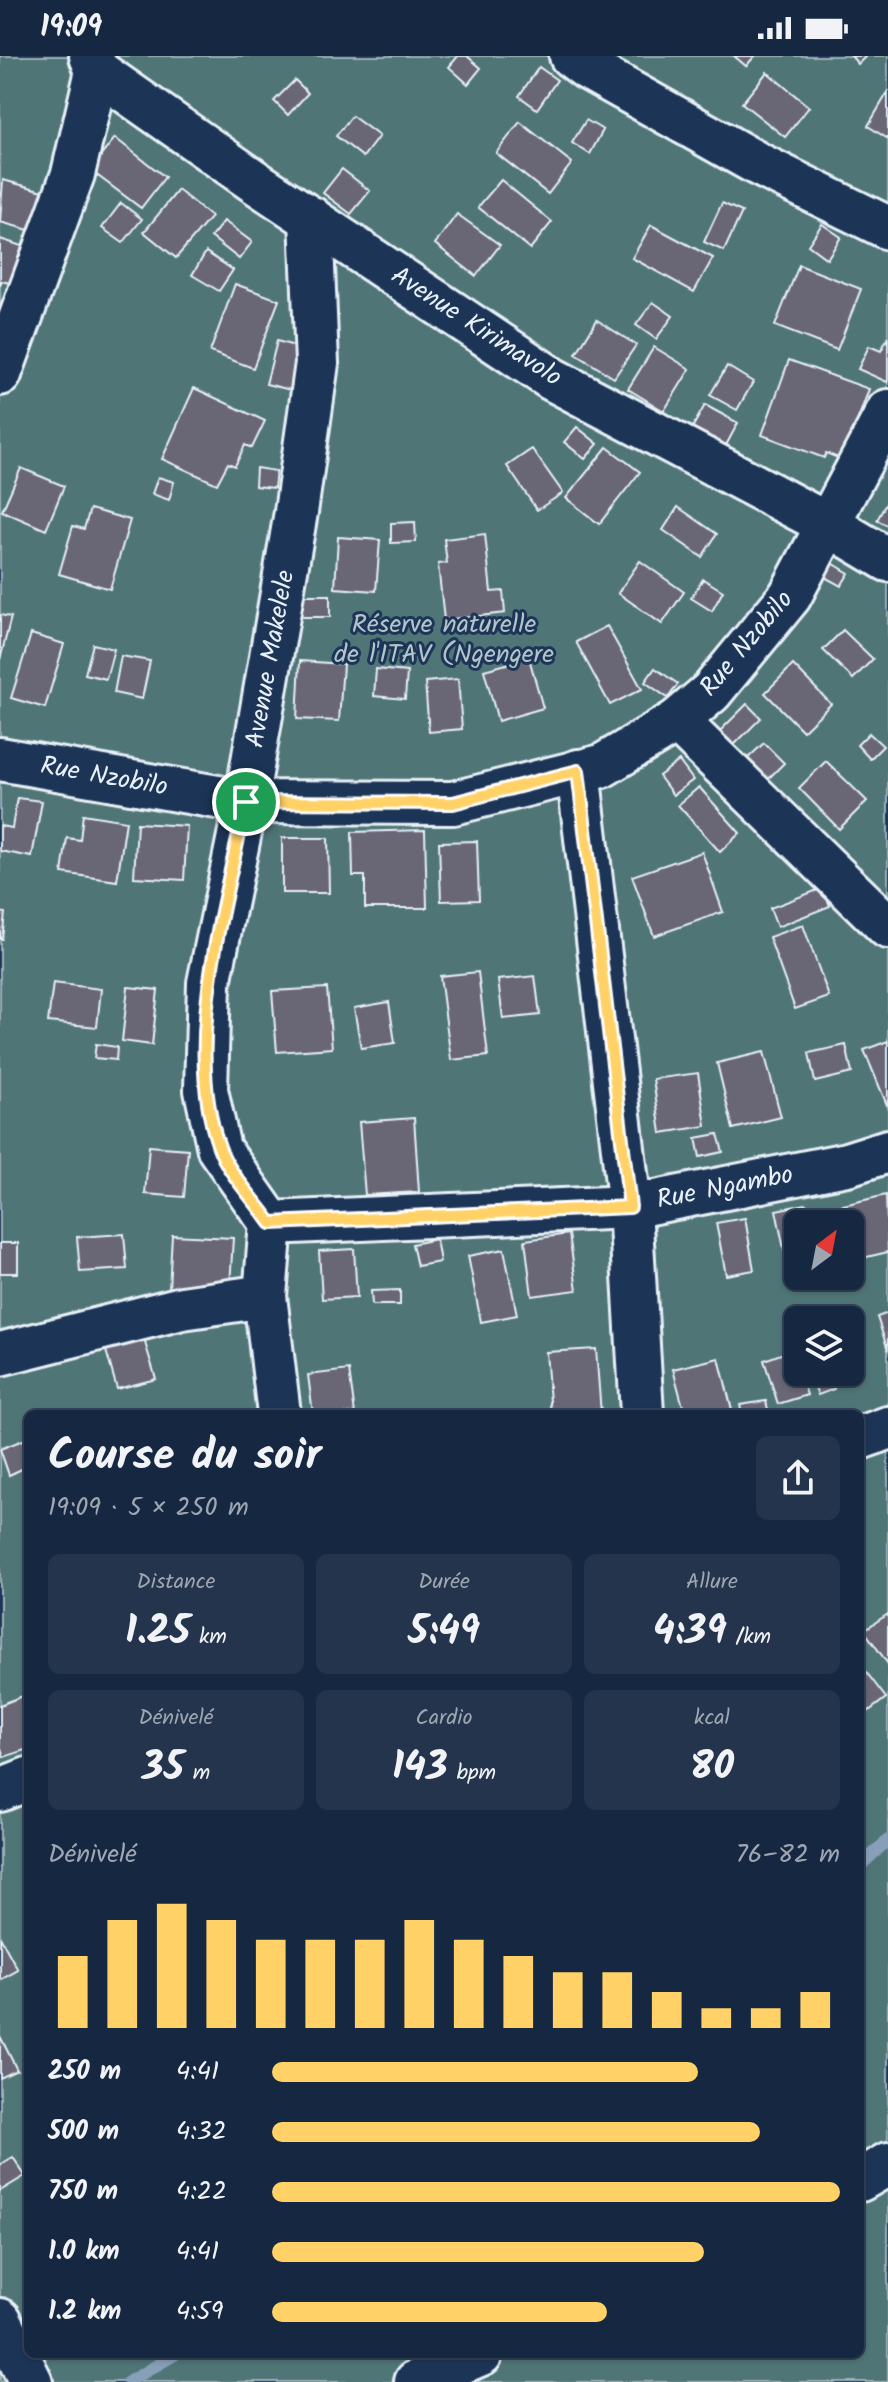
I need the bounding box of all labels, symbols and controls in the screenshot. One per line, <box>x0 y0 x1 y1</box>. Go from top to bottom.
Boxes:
text: 19:09 <box>40 4 102 52</box>
street label: Avenue Kirimavolo <box>382 256 570 398</box>
street label: Avenue Makelele <box>235 567 307 751</box>
street label: Rue Nzobilo <box>690 581 804 707</box>
park label: Réserve naturelle de l'ITAV (Ngengere <box>334 604 554 676</box>
street label: Rue Nzobilo <box>37 745 171 809</box>
pin <box>212 768 280 836</box>
icon: arrive <box>224 780 268 824</box>
street label: Rue Ngambo <box>653 1154 797 1222</box>
north arrow <box>784 1210 864 1290</box>
map controls <box>784 1210 864 1386</box>
button: layers <box>784 1306 864 1386</box>
text: Course du soir <box>48 1422 322 1492</box>
button: share <box>756 1436 840 1520</box>
text: 19:09 · 5 × 250 m <box>48 1487 249 1529</box>
text: Distance <box>136 1565 216 1600</box>
text: Durée <box>418 1565 470 1600</box>
text: Allure <box>686 1565 738 1600</box>
text: 1.25 <box>125 1600 190 1664</box>
text: 5:49 <box>408 1600 480 1664</box>
text: 4:39 <box>653 1600 727 1664</box>
text: km <box>190 1620 227 1655</box>
text: /km <box>727 1620 771 1655</box>
text: Dénivelé <box>139 1701 214 1736</box>
text: Cardio <box>416 1701 472 1736</box>
text: kcal <box>694 1701 730 1736</box>
text: 35 <box>142 1736 184 1800</box>
text: 143 <box>392 1736 448 1800</box>
text: 80 <box>690 1736 734 1800</box>
text: m <box>184 1756 210 1791</box>
text: bpm <box>448 1756 496 1791</box>
text: Dénivelé <box>48 1834 137 1876</box>
text: 76–82 m <box>736 1834 840 1876</box>
text: 250 m <box>48 2051 121 2093</box>
text: 4:41 <box>176 2051 219 2093</box>
text: 500 m <box>48 2111 119 2153</box>
text: 4:32 <box>176 2111 227 2153</box>
text: 750 m <box>48 2171 118 2213</box>
text: 4:22 <box>176 2171 227 2213</box>
text: 1.0 km <box>48 2231 119 2273</box>
text: 4:41 <box>176 2231 219 2273</box>
text: 1.2 km <box>48 2291 121 2333</box>
text: 4:59 <box>176 2291 223 2333</box>

